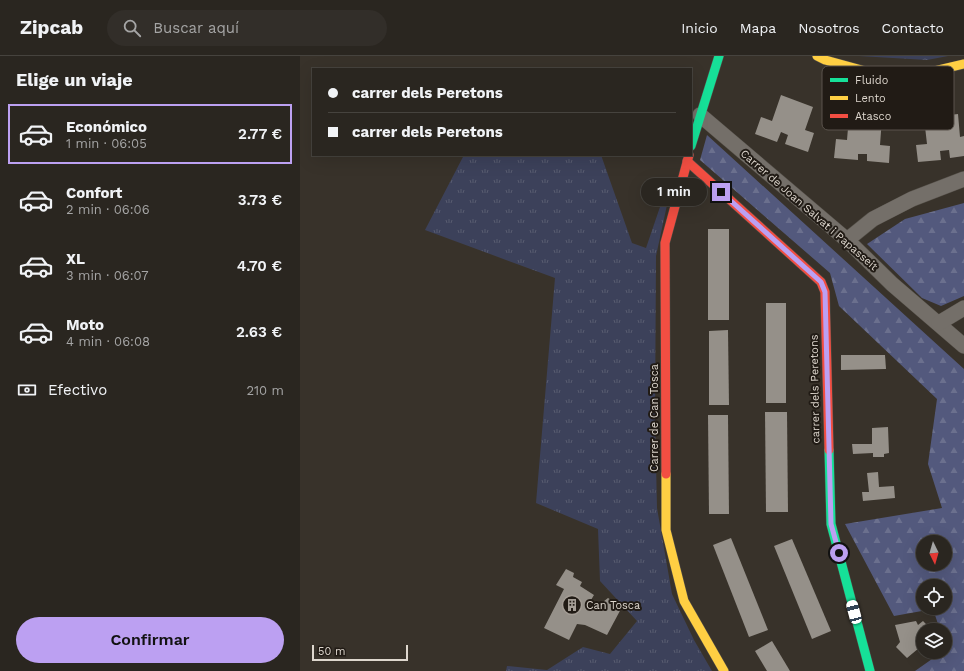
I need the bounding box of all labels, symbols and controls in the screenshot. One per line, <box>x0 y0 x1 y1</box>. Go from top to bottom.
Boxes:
search box <box>107 10 387 46</box>
text: Zipcab <box>20 16 83 39</box>
icon: search <box>121 17 143 39</box>
text: Buscar aquí <box>153 19 239 37</box>
text: Inicio <box>681 20 718 36</box>
text: Mapa <box>740 20 776 36</box>
text: Nosotros <box>798 20 860 36</box>
text: Contacto <box>882 20 944 36</box>
legend <box>822 66 954 130</box>
text: Elige un viaje <box>16 69 133 90</box>
text: Fluido <box>855 74 888 87</box>
text: carrer dels Peretons <box>352 84 503 102</box>
text: Lento <box>855 92 886 105</box>
text: Atasco <box>855 110 891 123</box>
icon: car <box>18 116 54 152</box>
text: Económico <box>66 118 147 136</box>
text: carrer dels Peretons <box>352 123 503 141</box>
text: 2.77 € <box>238 125 282 143</box>
text: 1 min · 06:05 <box>66 136 147 151</box>
street label: Carrer de Joan Salvat i Papasseit <box>738 147 881 273</box>
callout: 1 min <box>641 178 707 206</box>
icon: car <box>18 182 54 218</box>
route end <box>712 183 730 201</box>
text: Confort <box>66 184 122 202</box>
text: 1 min <box>657 184 691 199</box>
text: 3.73 € <box>238 191 282 209</box>
text: 2 min · 06:06 <box>66 202 150 217</box>
icon: car <box>18 248 54 284</box>
text: XL <box>66 250 85 268</box>
text: 4.70 € <box>237 257 282 275</box>
text: 3 min · 06:07 <box>66 268 149 283</box>
icon: car <box>18 314 54 350</box>
text: Moto <box>66 316 104 334</box>
text: 2.63 € <box>236 323 282 341</box>
text: 4 min · 06:08 <box>66 334 150 349</box>
street label: carrer dels Peretons <box>808 334 822 444</box>
street label: Carrer de Can Tosca <box>648 364 661 472</box>
icon: cash <box>16 379 38 401</box>
text: Efectivo <box>48 381 107 399</box>
text: 210 m <box>246 383 284 398</box>
north arrow <box>916 535 952 571</box>
map controls <box>916 535 952 659</box>
route start <box>830 544 848 562</box>
button: locate <box>916 579 952 615</box>
building icon: Can Tosca <box>561 594 583 616</box>
place label: Can Tosca <box>586 599 640 612</box>
car <box>845 599 863 625</box>
button: Confirmar <box>16 617 284 663</box>
button: layers <box>916 623 952 659</box>
scale bar <box>312 643 408 662</box>
text: 50 m <box>318 645 345 658</box>

